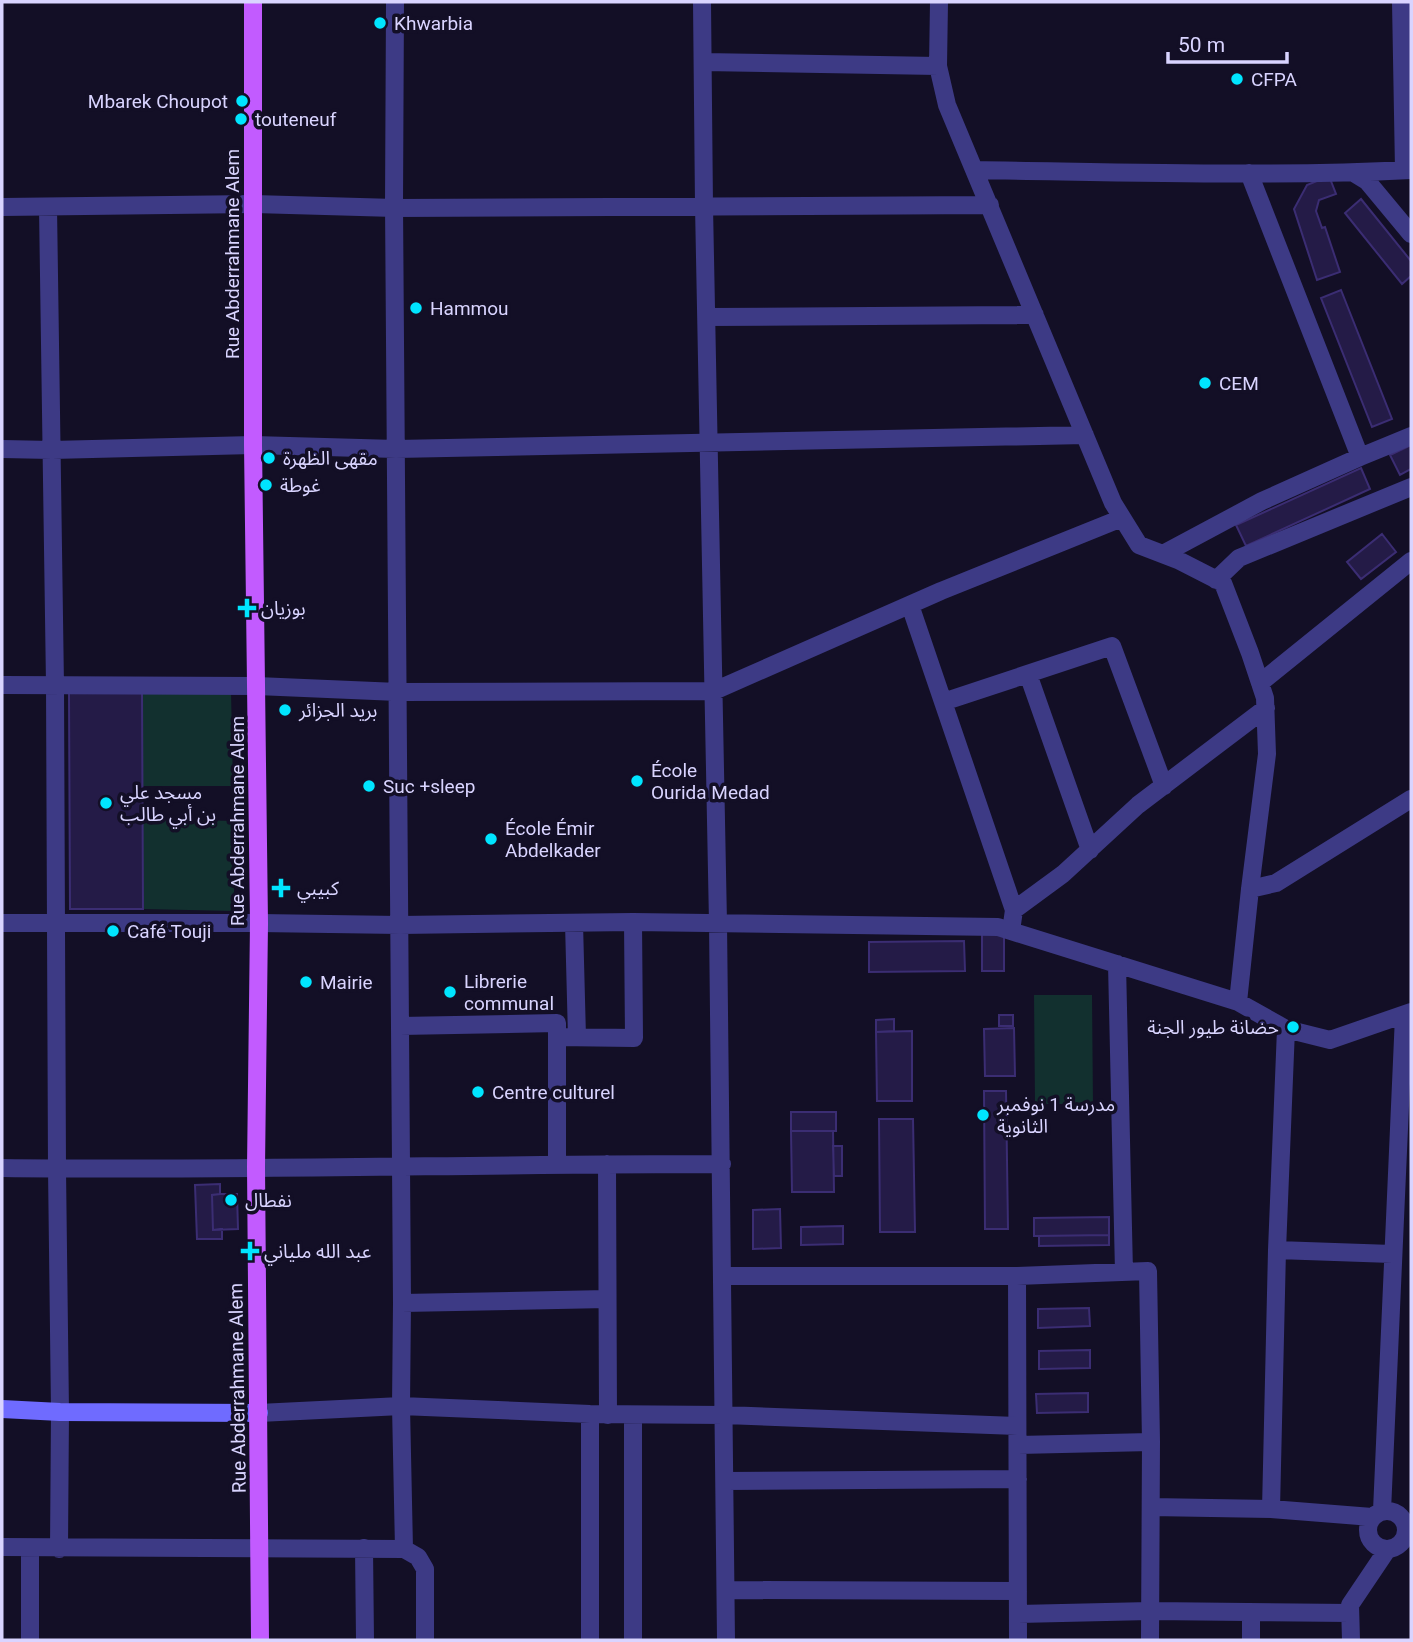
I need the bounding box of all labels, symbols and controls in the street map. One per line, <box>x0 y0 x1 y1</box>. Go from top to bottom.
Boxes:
place label: Khwarbia <box>394 12 473 35</box>
marker: Khwarbia <box>372 15 388 31</box>
scale bar <box>1168 21 1287 65</box>
text: 50 m <box>1178 33 1225 57</box>
place label: CFPA <box>1251 68 1298 91</box>
marker: CFPA <box>1229 71 1245 87</box>
place label: Mbarek Choupot <box>88 90 228 113</box>
marker: Mbarek Choupot <box>234 93 250 109</box>
place label: touteneuf <box>255 108 337 131</box>
marker: touteneuf <box>233 111 249 127</box>
street label: Rue Abderrahmane Alem <box>221 149 244 359</box>
place label: Hammou <box>430 297 509 320</box>
marker: Hammou <box>408 300 424 316</box>
place label: CEM <box>1219 372 1259 395</box>
marker: CEM <box>1197 375 1213 391</box>
place label: مقهى الظهرة <box>283 447 378 470</box>
marker: مقهى الظهرة <box>261 450 277 466</box>
place label: غوطة <box>280 474 321 497</box>
marker: غوطة <box>258 477 274 493</box>
place label: بوزيان <box>261 597 306 620</box>
marker: بوزيان <box>239 600 255 616</box>
place label: بريد الجزائر <box>298 699 377 722</box>
marker: بريد الجزائر <box>277 702 293 718</box>
street label: Rue Abderrahmane Alem <box>226 716 249 926</box>
place label: École Ourida Medad <box>651 759 770 804</box>
marker: École Ourida Medad <box>629 773 645 789</box>
place label: Suc +sleep <box>383 775 475 798</box>
marker: Suc +sleep <box>361 778 377 794</box>
place label: مسجد علي بن أبي طالب <box>120 781 216 829</box>
marker: مسجد علي بن أبي طالب <box>98 795 114 811</box>
place label: École Émir Abdelkader <box>505 817 601 862</box>
marker: École Émir Abdelkader <box>483 831 499 847</box>
place label: كبيبي <box>297 877 340 903</box>
marker: كبيبي <box>271 878 291 898</box>
place label: Café Touji <box>127 920 211 943</box>
marker: Café Touji <box>105 923 121 939</box>
place label: Librerie communal <box>464 970 554 1015</box>
place label: Mairie <box>320 971 373 994</box>
marker: Mairie <box>298 974 314 990</box>
marker: Librerie communal <box>442 984 458 1000</box>
place label: حضانة طيور الجنة <box>1147 1016 1279 1039</box>
marker: حضانة طيور الجنة <box>1285 1019 1301 1035</box>
place label: Centre culturel <box>492 1081 615 1104</box>
marker: Centre culturel <box>470 1084 486 1100</box>
place label: مدرسة 1 نوفمبر الثانوية <box>996 1093 1115 1138</box>
marker: مدرسة 1 نوفمبر الثانوية <box>975 1107 991 1123</box>
place label: نفطال <box>245 1189 292 1212</box>
marker: نفطال <box>223 1192 239 1208</box>
place label: عبد الله ملياني <box>264 1240 371 1266</box>
marker: عبد الله ملياني <box>242 1243 258 1259</box>
street label: Rue Abderrahmane Alem <box>224 1283 251 1493</box>

